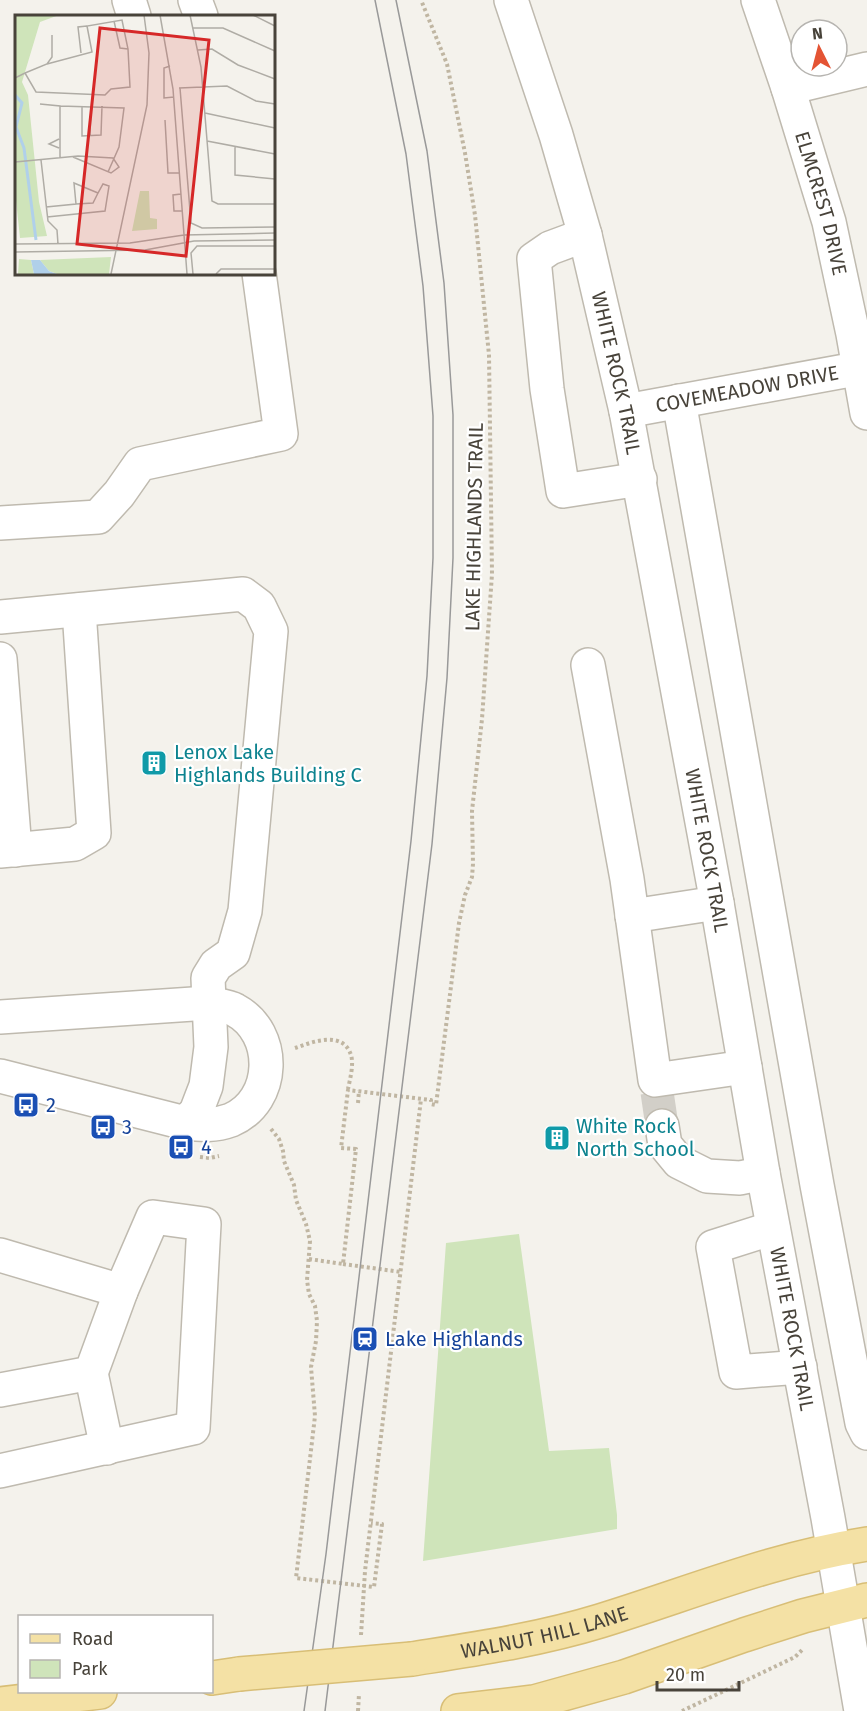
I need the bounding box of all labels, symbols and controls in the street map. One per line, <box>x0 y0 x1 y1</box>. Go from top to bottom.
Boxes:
inset map <box>15 15 274 274</box>
north arrow <box>789 18 849 78</box>
text: N <box>811 24 824 44</box>
street label: ELMCREST DRIVE <box>790 128 852 277</box>
street label: WHITE ROCK TRAIL <box>587 289 646 456</box>
street label: COVEMEADOW DRIVE <box>654 360 840 417</box>
street label: LAKE HIGHLANDS TRAIL <box>460 422 488 632</box>
place label: Lenox Lake Highlands Building C <box>174 740 362 787</box>
building icon: Lenox Lake Highlands Building C <box>139 748 169 778</box>
street label: WHITE ROCK TRAIL <box>680 766 734 934</box>
bus stop icon: 2 <box>11 1090 41 1120</box>
place label: 2 <box>46 1093 56 1117</box>
bus stop icon: 3 <box>88 1112 118 1142</box>
place label: White Rock North School <box>576 1114 695 1161</box>
place label: 3 <box>122 1115 132 1139</box>
building icon: White Rock North School <box>542 1123 572 1153</box>
bus stop icon: 4 <box>166 1132 196 1162</box>
place label: 4 <box>201 1135 212 1159</box>
street label: WHITE ROCK TRAIL <box>765 1245 820 1413</box>
station icon: Lake Highlands <box>350 1324 380 1354</box>
place label: Lake Highlands <box>385 1327 523 1351</box>
street label: WALNUT HILL LANE <box>459 1601 631 1663</box>
legend <box>18 1615 213 1693</box>
text: Road <box>72 1628 114 1650</box>
scale bar <box>657 1654 740 1692</box>
text: Park <box>72 1658 108 1680</box>
text: 20 m <box>666 1664 705 1686</box>

